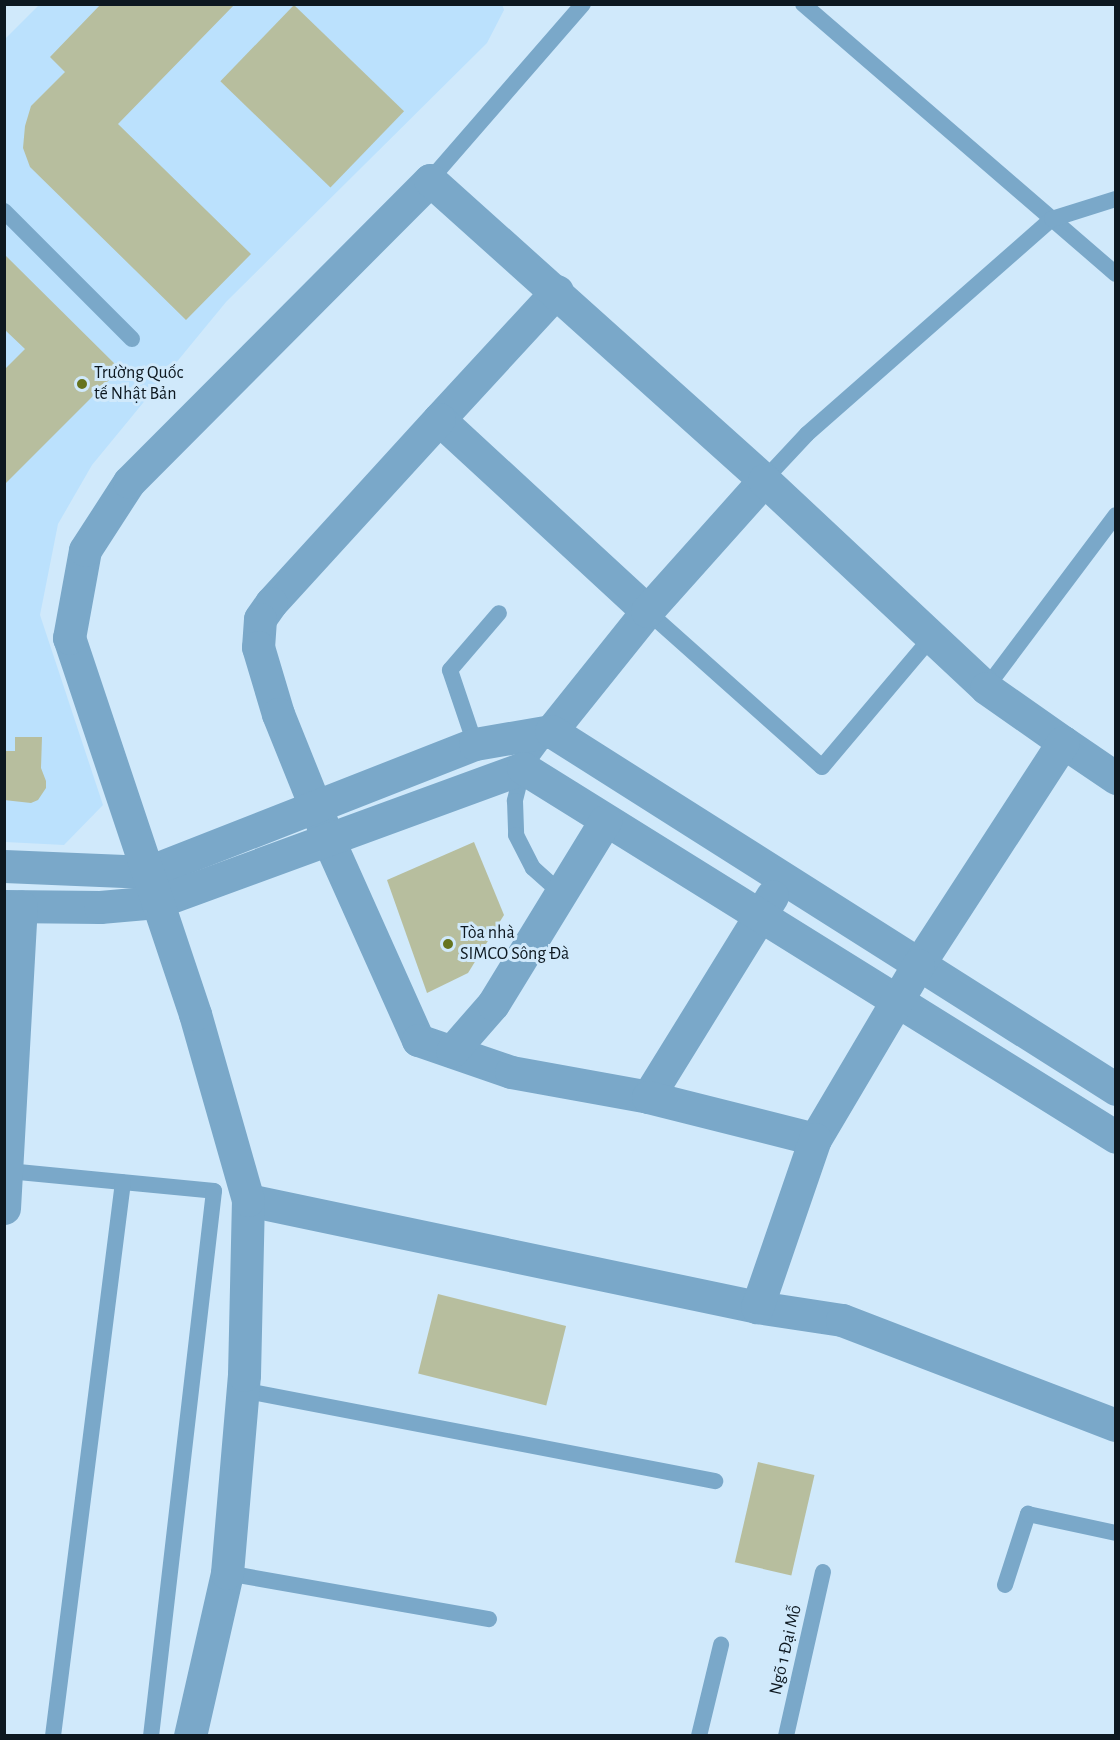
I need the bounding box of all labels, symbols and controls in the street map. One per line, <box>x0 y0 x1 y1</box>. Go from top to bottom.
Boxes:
place label: Trường Quốc tế Nhật Bản <box>94 363 183 406</box>
marker: Trường Quốc tế Nhật Bản <box>75 377 89 391</box>
place label: Tòa nhà SIMCO Sông Đà <box>460 923 569 966</box>
marker: Tòa nhà SIMCO Sông Đà <box>441 937 455 951</box>
street label: Ngõ 1 Đại Mỗ <box>765 1603 807 1697</box>

